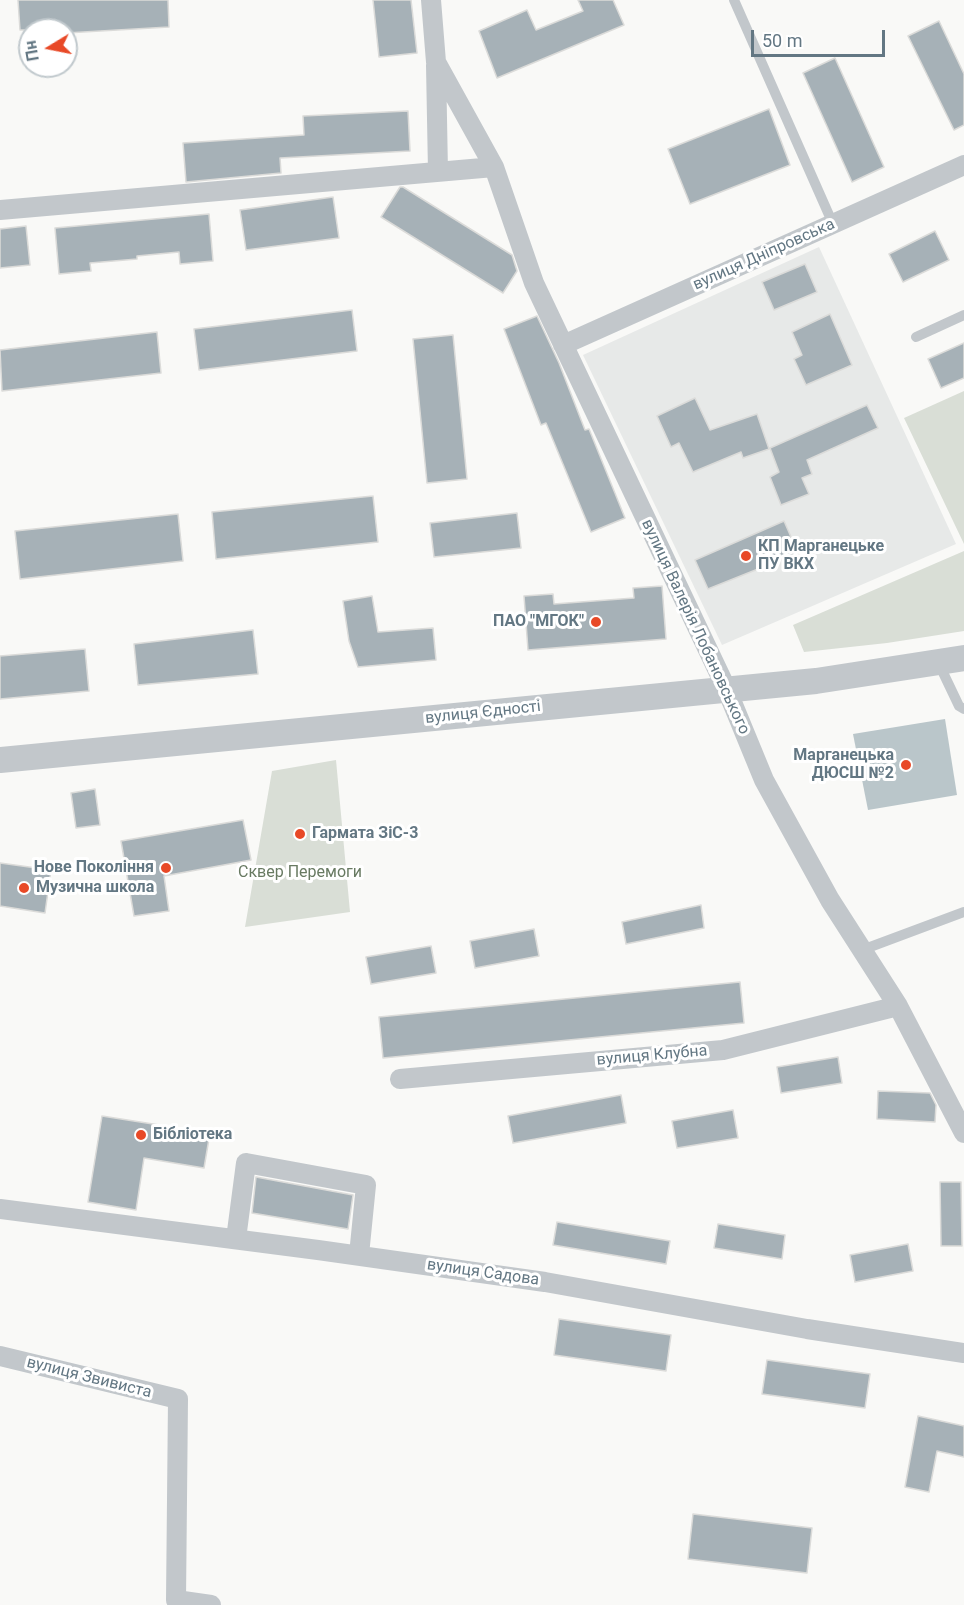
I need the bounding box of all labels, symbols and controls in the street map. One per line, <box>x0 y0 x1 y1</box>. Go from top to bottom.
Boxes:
north arrow <box>18 18 78 78</box>
scale bar <box>754 18 888 56</box>
text: 50 m <box>762 30 802 51</box>
text: Пн <box>21 39 43 63</box>
street label: вулиця Дніпровська <box>690 215 838 295</box>
street label: вулиця Валерія Лобановського <box>637 516 753 738</box>
place label: КП Марганецьке ПУ ВКХ <box>758 537 884 575</box>
marker: КП Марганецьке ПУ ВКХ <box>739 549 753 563</box>
place label: ПАО "МГОК" <box>493 612 584 632</box>
marker: ПАО "МГОК" <box>589 615 603 629</box>
street label: вулиця Єдності <box>424 697 542 729</box>
place label: Марганецька ДЮСШ №2 <box>793 746 894 784</box>
marker: Марганецька ДЮСШ №2 <box>899 758 913 772</box>
place label: Гармата ЗіС-3 <box>312 824 418 844</box>
marker: Гармата ЗіС-3 <box>293 827 307 841</box>
place label: Нове Покоління <box>34 858 154 878</box>
marker: Нове Покоління <box>159 861 173 875</box>
park label: Сквер Перемоги <box>238 863 362 883</box>
place label: Музична школа <box>36 878 154 898</box>
marker: Музична школа <box>17 881 31 895</box>
street label: вулиця Клубна <box>596 1042 708 1070</box>
place label: Бібліотека <box>153 1125 232 1145</box>
marker: Бібліотека <box>134 1128 148 1142</box>
street label: вулиця Садова <box>426 1256 540 1290</box>
street label: вулиця Звивиста <box>25 1353 153 1403</box>

